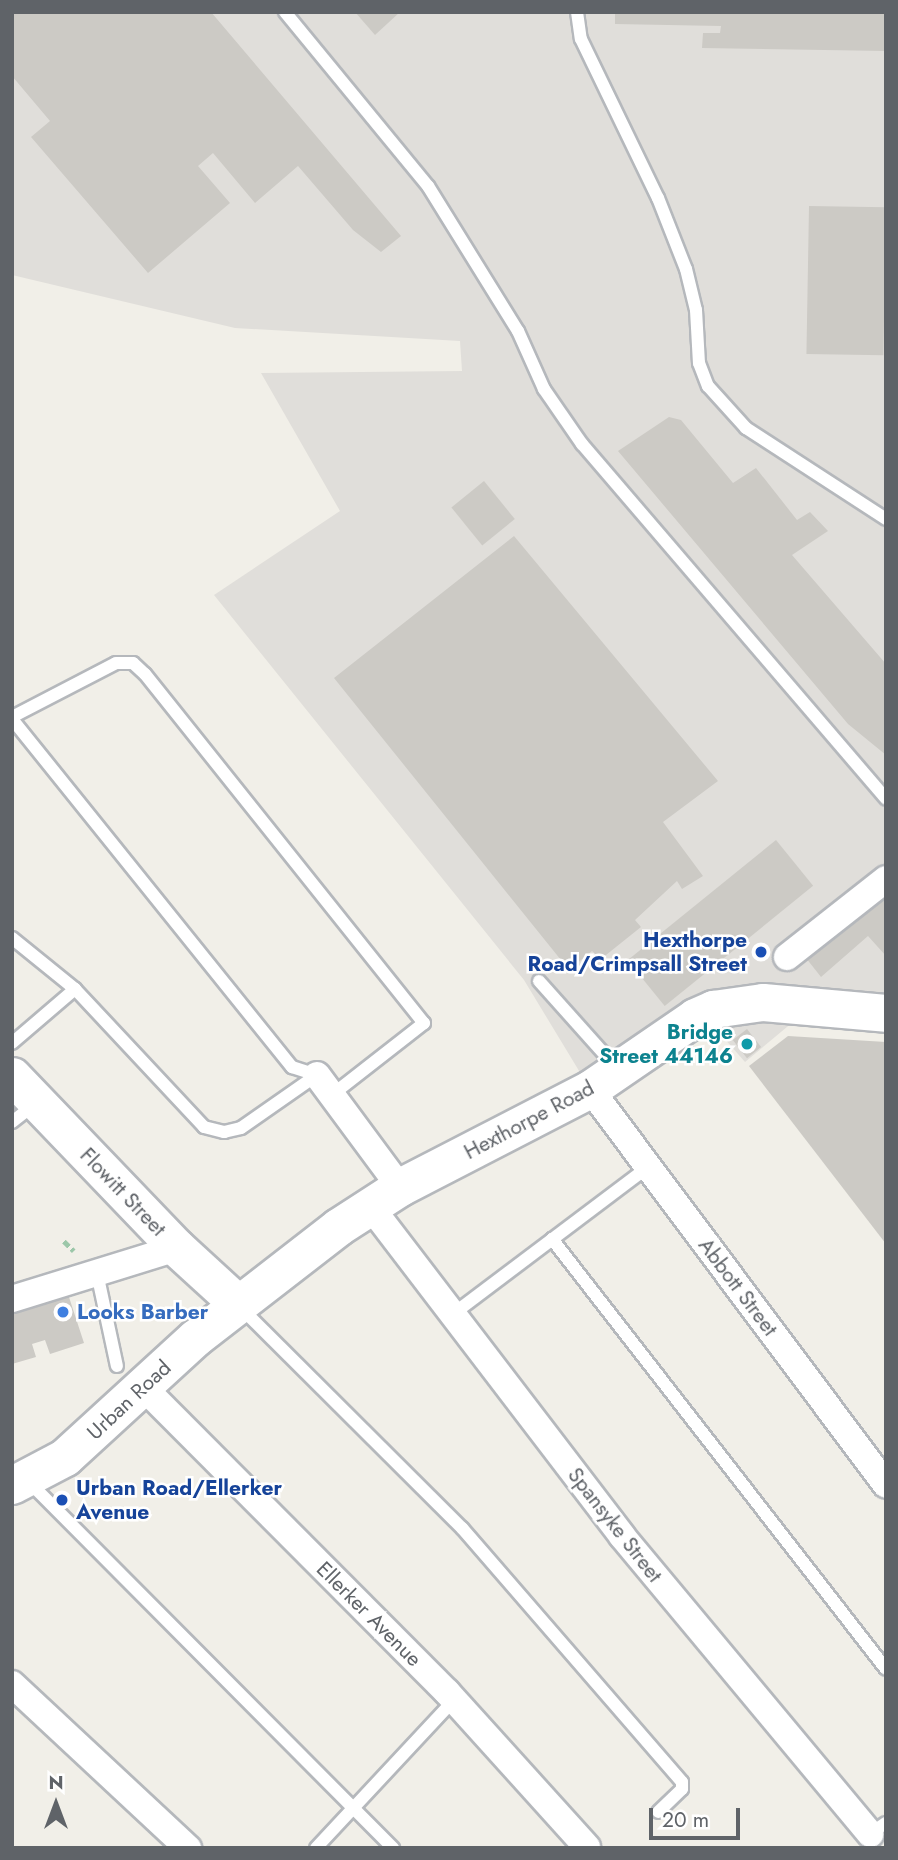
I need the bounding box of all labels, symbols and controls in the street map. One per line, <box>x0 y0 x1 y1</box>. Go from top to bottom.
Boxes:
place label: Hexthorpe Road/Crimpsall Street <box>528 927 747 977</box>
marker: Hexthorpe Road/Crimpsall Street <box>753 944 769 960</box>
place label: Bridge Street 44146 <box>599 1019 733 1069</box>
marker: Bridge Street 44146 <box>739 1036 755 1052</box>
street label: Hexthorpe Road <box>460 1075 598 1165</box>
street label: Flowitt Street <box>75 1143 171 1241</box>
street label: Abbott Street <box>693 1233 783 1341</box>
place label: Looks Barber <box>77 1299 208 1325</box>
marker: Looks Barber <box>55 1304 71 1320</box>
street label: Urban Road <box>82 1355 176 1445</box>
street label: Spansyke Street <box>562 1463 668 1587</box>
place label: Urban Road/Ellerker Avenue <box>76 1475 282 1525</box>
marker: Urban Road/Ellerker Avenue <box>54 1492 70 1508</box>
street label: Ellerker Avenue <box>311 1556 427 1672</box>
north arrow <box>21 1769 91 1839</box>
text: N <box>48 1769 64 1796</box>
scale bar <box>653 1794 744 1838</box>
text: 20 m <box>662 1805 709 1835</box>

